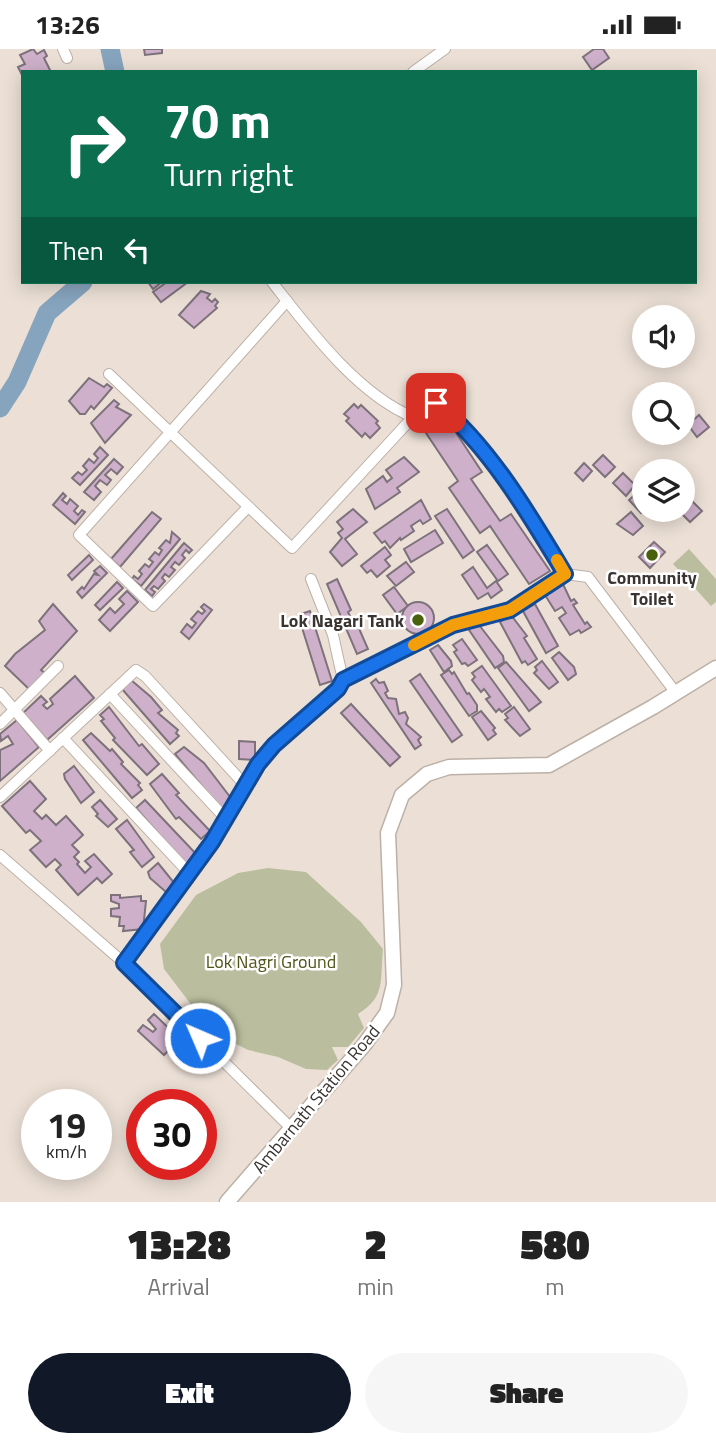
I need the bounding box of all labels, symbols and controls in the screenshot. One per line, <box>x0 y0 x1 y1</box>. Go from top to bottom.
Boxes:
text: 13:26 <box>35 5 100 44</box>
text: 70 m <box>164 82 271 157</box>
icon: right <box>49 98 140 189</box>
text: Turn right <box>164 150 293 198</box>
text: Then <box>49 231 104 270</box>
icon: left <box>118 231 156 269</box>
map controls <box>632 305 695 522</box>
button: sound <box>632 305 695 368</box>
pin <box>406 373 466 433</box>
button: search <box>632 382 695 445</box>
icon: arrive <box>417 384 455 422</box>
button: layers <box>632 459 695 522</box>
marker: Community Toilet <box>644 547 660 563</box>
place label: Community Toilet <box>607 564 697 612</box>
place label: Lok Nagari Tank <box>280 607 405 634</box>
marker: Lok Nagari Tank <box>410 612 426 628</box>
park label: Lok Nagri Ground <box>206 948 336 975</box>
position arrow <box>163 1001 237 1075</box>
street label: Ambarnath Station Road <box>246 1019 386 1179</box>
speed limit sign: 30 <box>126 1089 217 1180</box>
text: 19 <box>47 1098 86 1152</box>
text: km/h <box>46 1138 87 1165</box>
text: 13:28 <box>126 1211 231 1275</box>
text: 2 <box>364 1211 387 1275</box>
text: 580 <box>520 1211 590 1275</box>
text: Arrival <box>147 1269 210 1304</box>
text: min <box>357 1269 394 1304</box>
text: m <box>545 1269 565 1304</box>
button: Exit <box>28 1353 351 1433</box>
button: Share <box>365 1353 688 1433</box>

